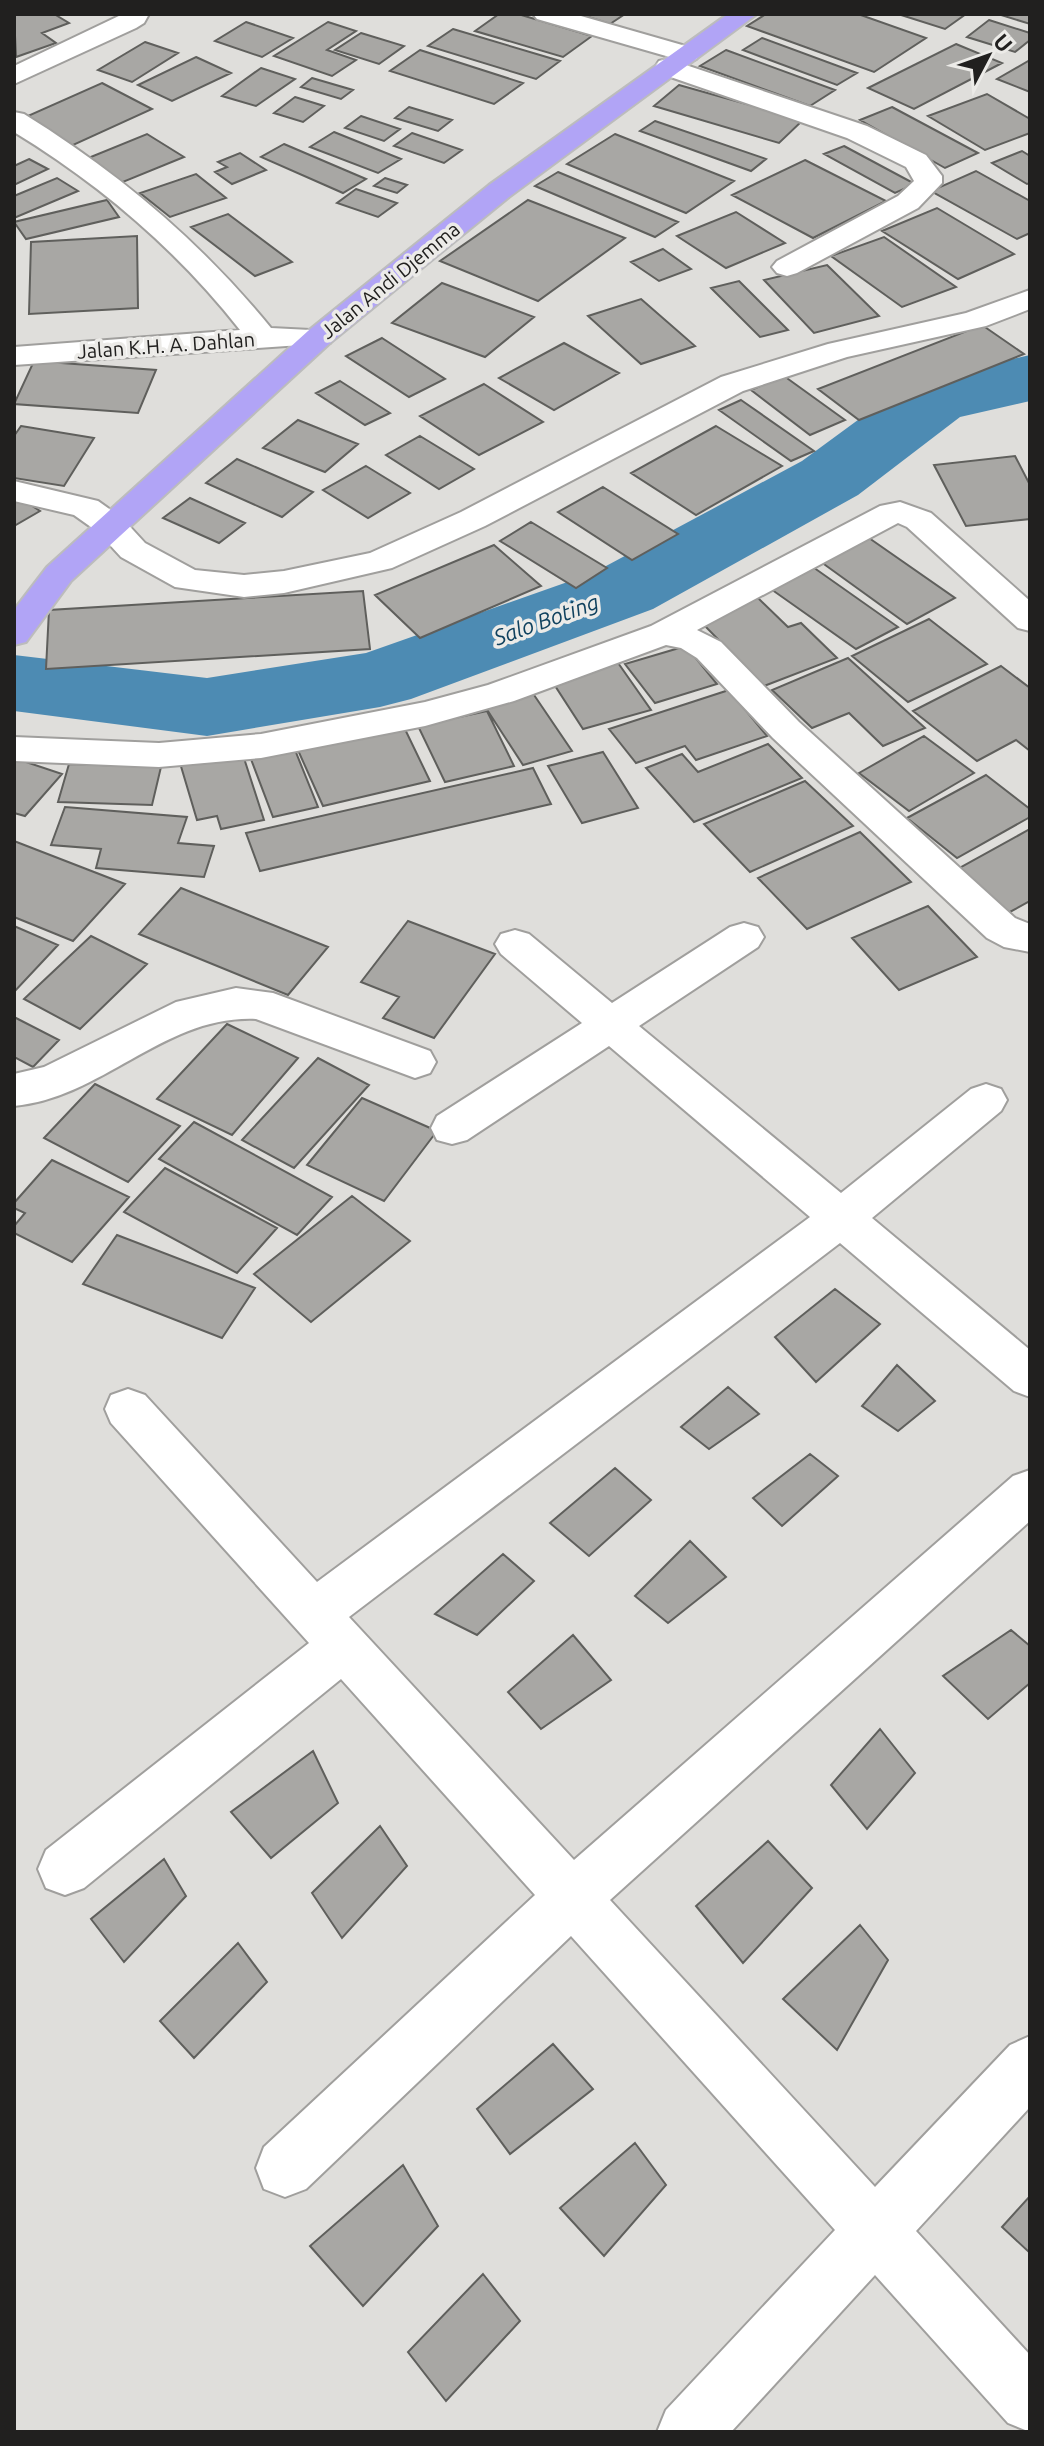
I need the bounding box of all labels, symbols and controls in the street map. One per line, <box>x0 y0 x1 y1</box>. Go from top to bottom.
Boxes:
north arrow <box>948 16 1028 96</box>
text: U <box>989 29 1018 57</box>
street label: Jalan Andi Djemma <box>316 217 464 343</box>
street label: Jalan K.H. A. Dahlan <box>76 327 256 363</box>
water label: Salo Boting <box>489 588 602 650</box>

